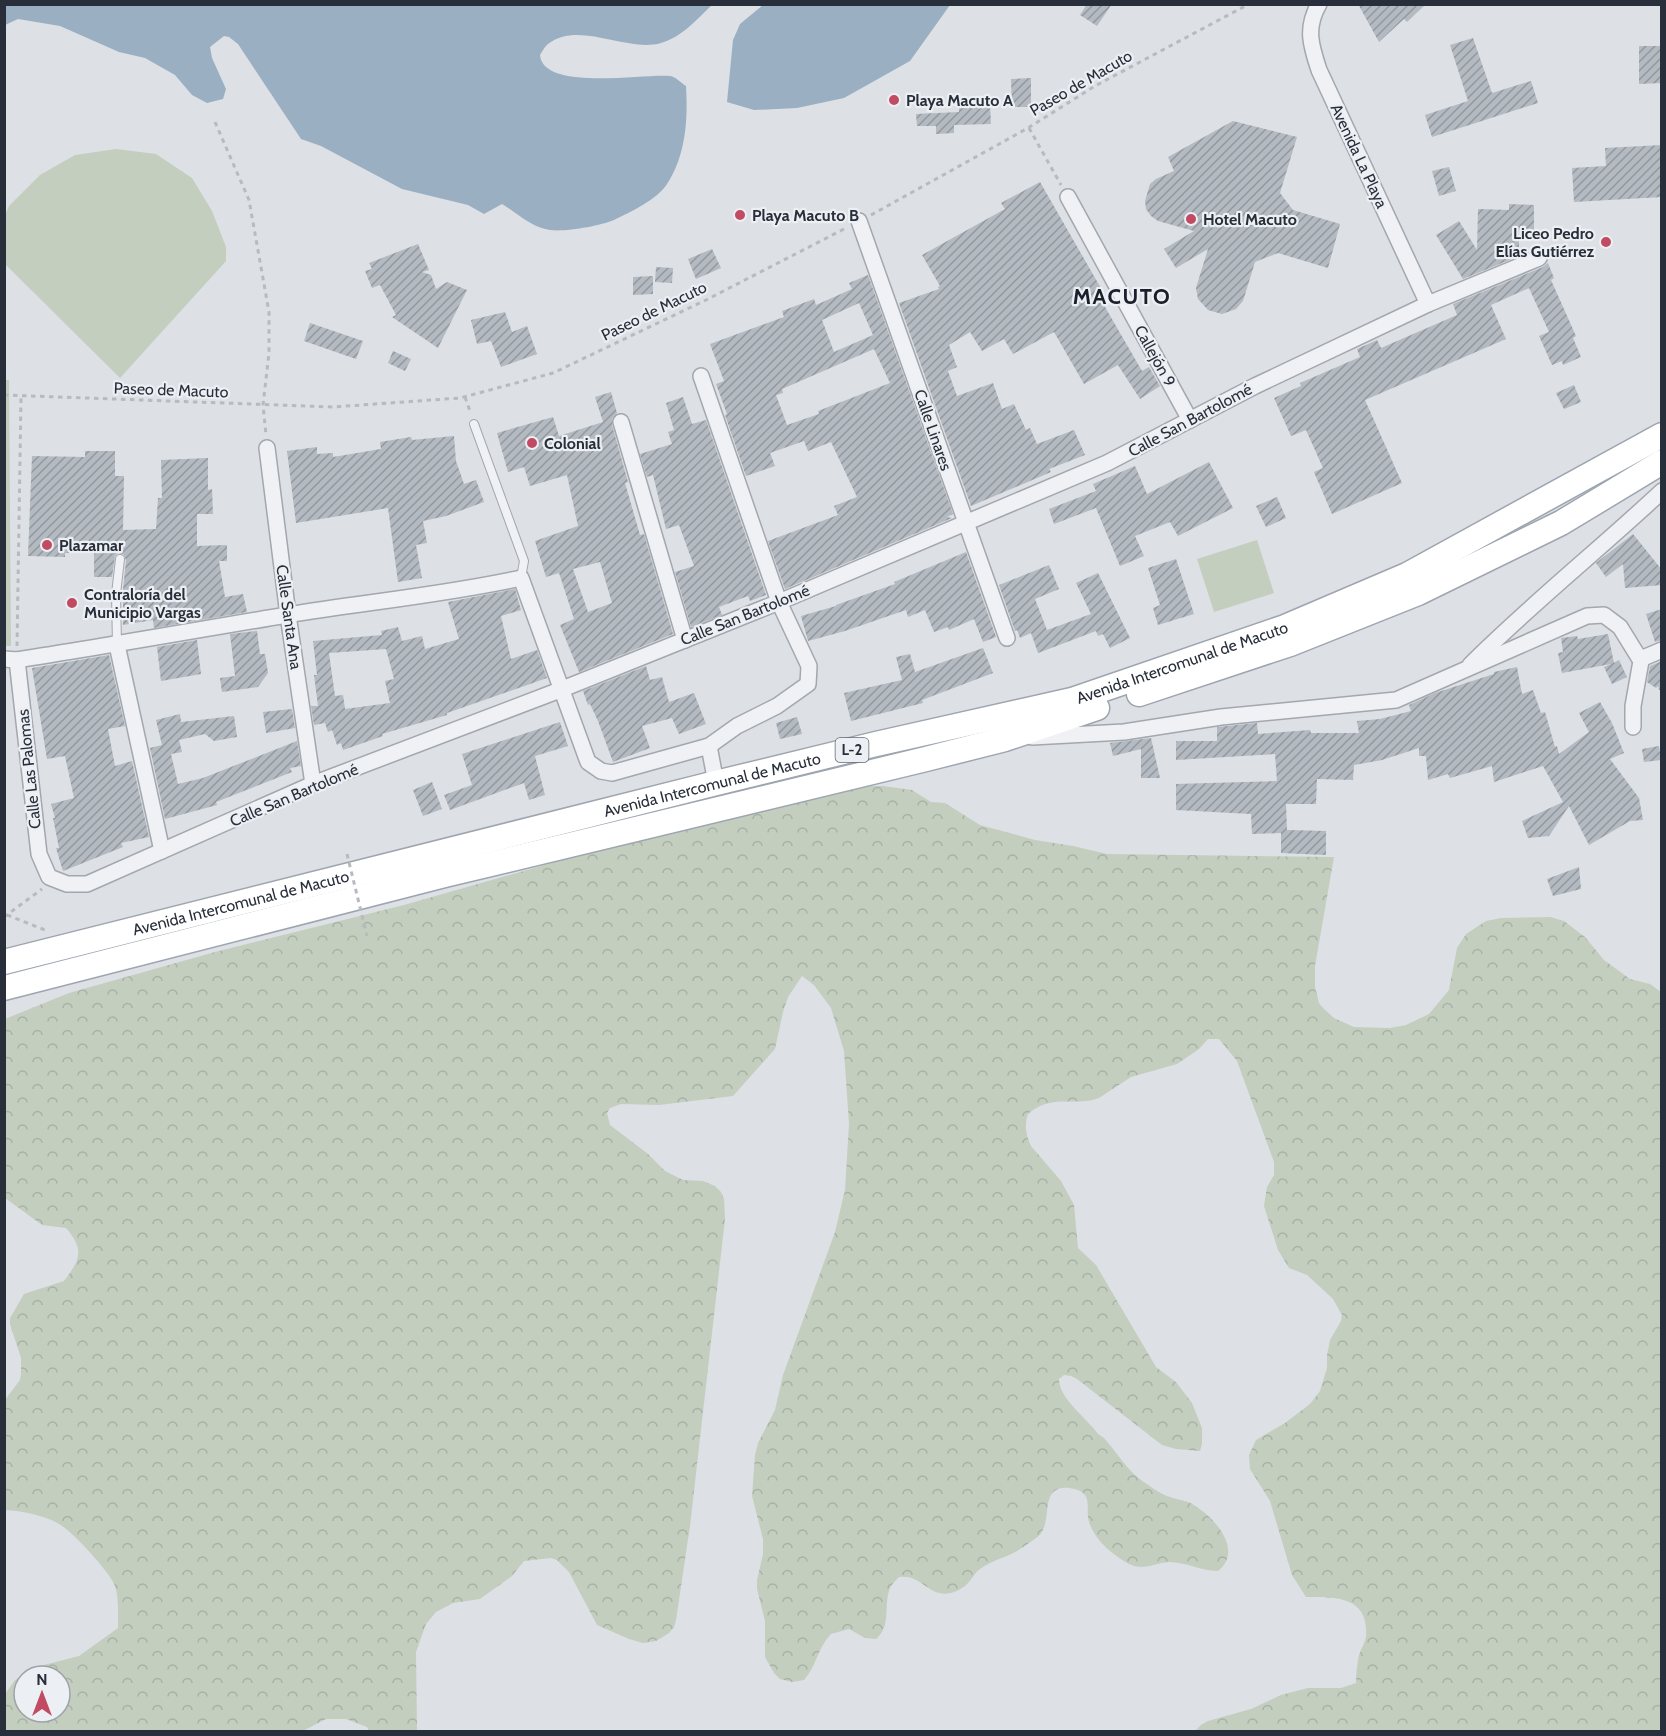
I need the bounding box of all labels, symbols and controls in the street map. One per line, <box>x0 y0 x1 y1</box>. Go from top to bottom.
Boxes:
street label: Paseo de Macuto <box>1027 46 1136 120</box>
place label: Playa Macuto A <box>906 91 1013 110</box>
marker: Playa Macuto A <box>887 93 901 107</box>
street label: Avenida La Playa <box>1327 101 1392 211</box>
place label: Playa Macuto B <box>752 206 859 225</box>
marker: Playa Macuto B <box>733 208 747 222</box>
place label: Hotel Macuto <box>1203 210 1297 229</box>
marker: Hotel Macuto <box>1184 212 1198 226</box>
place label: Liceo Pedro Elías Gutiérrez <box>1495 224 1594 261</box>
marker: Liceo Pedro Elías Gutiérrez <box>1599 235 1613 249</box>
street label: Paseo de Macuto <box>598 277 710 345</box>
district label: MACUTO <box>1073 283 1171 310</box>
street label: Callejón 9 <box>1130 322 1180 390</box>
street label: Paseo de Macuto <box>113 379 229 402</box>
street label: Calle San Bartolomé <box>1125 379 1255 461</box>
street label: Calle Linares <box>910 387 956 473</box>
place label: Colonial <box>544 434 601 453</box>
marker: Colonial <box>525 436 539 450</box>
place label: Plazamar <box>59 536 124 555</box>
marker: Plazamar <box>40 538 54 552</box>
street label: Calle Santa Ana <box>272 563 306 671</box>
street label: Calle San Bartolomé <box>678 580 812 650</box>
place label: Contraloría del Municipio Vargas <box>84 585 201 622</box>
marker: Contraloría del Municipio Vargas <box>65 596 79 610</box>
street label: Avenida Intercomunal de Macuto <box>1074 617 1290 707</box>
street label: Calle Las Palomas <box>13 708 45 830</box>
road number: L-2 <box>836 738 868 762</box>
street label: Avenida Intercomunal de Macuto <box>602 748 822 820</box>
street label: Calle San Bartolomé <box>227 759 361 831</box>
street label: Avenida Intercomunal de Macuto <box>130 866 351 939</box>
north arrow <box>12 1664 72 1724</box>
text: N <box>36 1670 48 1689</box>

